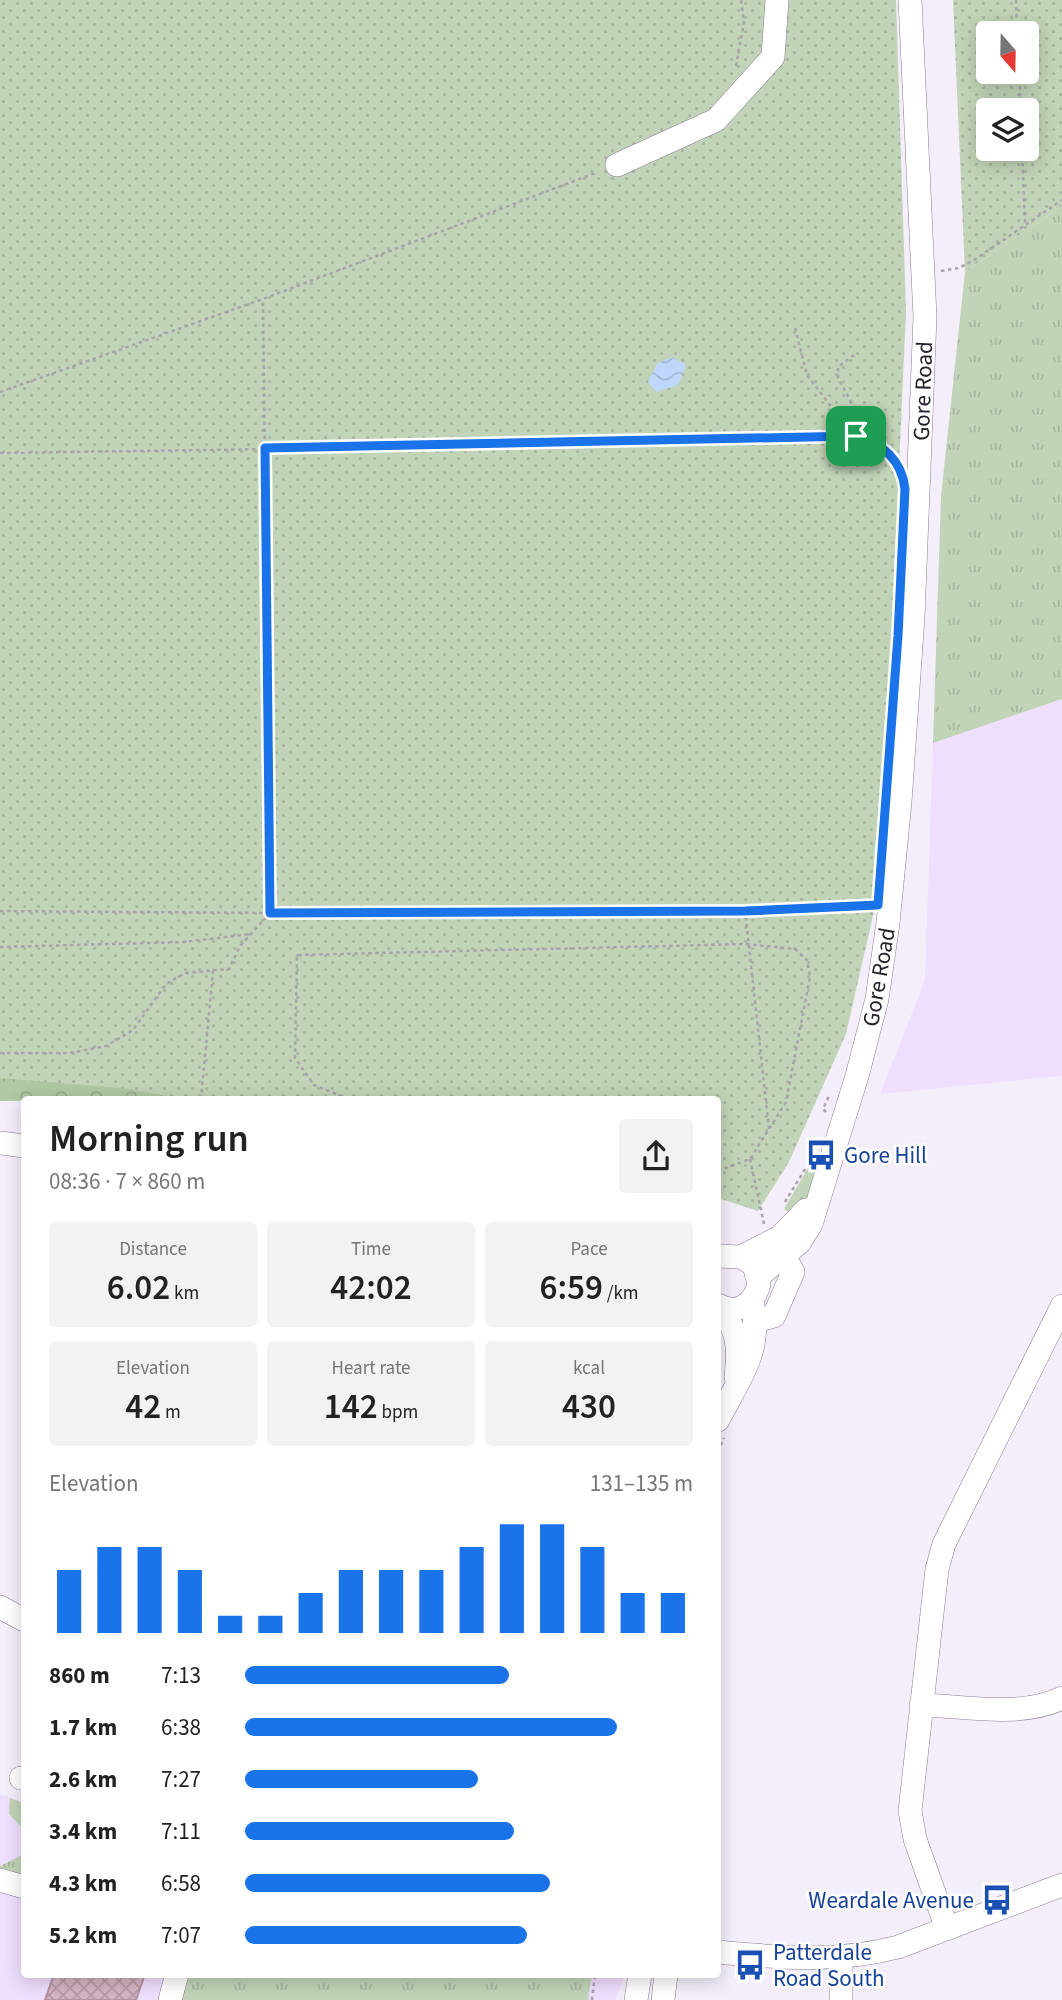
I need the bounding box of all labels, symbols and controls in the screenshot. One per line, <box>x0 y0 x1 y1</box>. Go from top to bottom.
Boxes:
north arrow <box>976 21 1040 84</box>
map controls <box>976 21 1039 161</box>
button: layers <box>976 98 1039 161</box>
street label: Gore Road <box>905 341 941 441</box>
pin <box>826 406 886 466</box>
icon: arrive <box>837 417 875 455</box>
street label: Gore Road <box>854 925 904 1029</box>
text: Morning run <box>49 1112 249 1166</box>
button: share <box>619 1119 693 1193</box>
bus stop icon: Gore Hill <box>804 1138 838 1172</box>
place label: Gore Hill <box>844 1139 927 1172</box>
text: 08:36 · 7 × 860 m <box>49 1165 205 1198</box>
text: Distance <box>119 1236 187 1263</box>
text: Time <box>351 1236 391 1263</box>
text: Pace <box>570 1236 608 1263</box>
text: 6.02 <box>107 1263 170 1313</box>
text: 42:02 <box>330 1263 412 1313</box>
text: 6:59 <box>539 1263 603 1313</box>
text: km <box>170 1280 199 1307</box>
text: /km <box>603 1280 639 1307</box>
text: Elevation <box>116 1355 190 1382</box>
text: Heart rate <box>332 1355 411 1382</box>
text: kcal <box>573 1355 605 1382</box>
text: 42 <box>125 1382 161 1432</box>
text: 142 <box>324 1382 378 1432</box>
text: 430 <box>562 1382 616 1432</box>
text: m <box>161 1399 181 1426</box>
text: bpm <box>378 1399 418 1426</box>
text: Elevation <box>49 1467 139 1500</box>
text: 131–135 m <box>590 1467 693 1500</box>
text: 860 m <box>49 1659 110 1692</box>
text: 7:13 <box>161 1659 201 1692</box>
text: 1.7 km <box>49 1711 117 1744</box>
text: 6:38 <box>161 1711 201 1744</box>
text: 2.6 km <box>49 1763 117 1796</box>
text: 7:27 <box>161 1763 201 1796</box>
text: 3.4 km <box>49 1815 117 1848</box>
text: 7:11 <box>161 1815 201 1848</box>
text: 4.3 km <box>49 1867 117 1900</box>
text: 6:58 <box>161 1867 201 1900</box>
bus stop icon: Weardale Avenue <box>980 1883 1014 1917</box>
place label: Weardale Avenue <box>808 1884 974 1917</box>
text: 5.2 km <box>49 1919 117 1952</box>
text: 7:07 <box>161 1919 201 1952</box>
place label: Patterdale Road South <box>773 1936 885 1995</box>
bus stop icon: Patterdale Road South <box>733 1948 767 1982</box>

